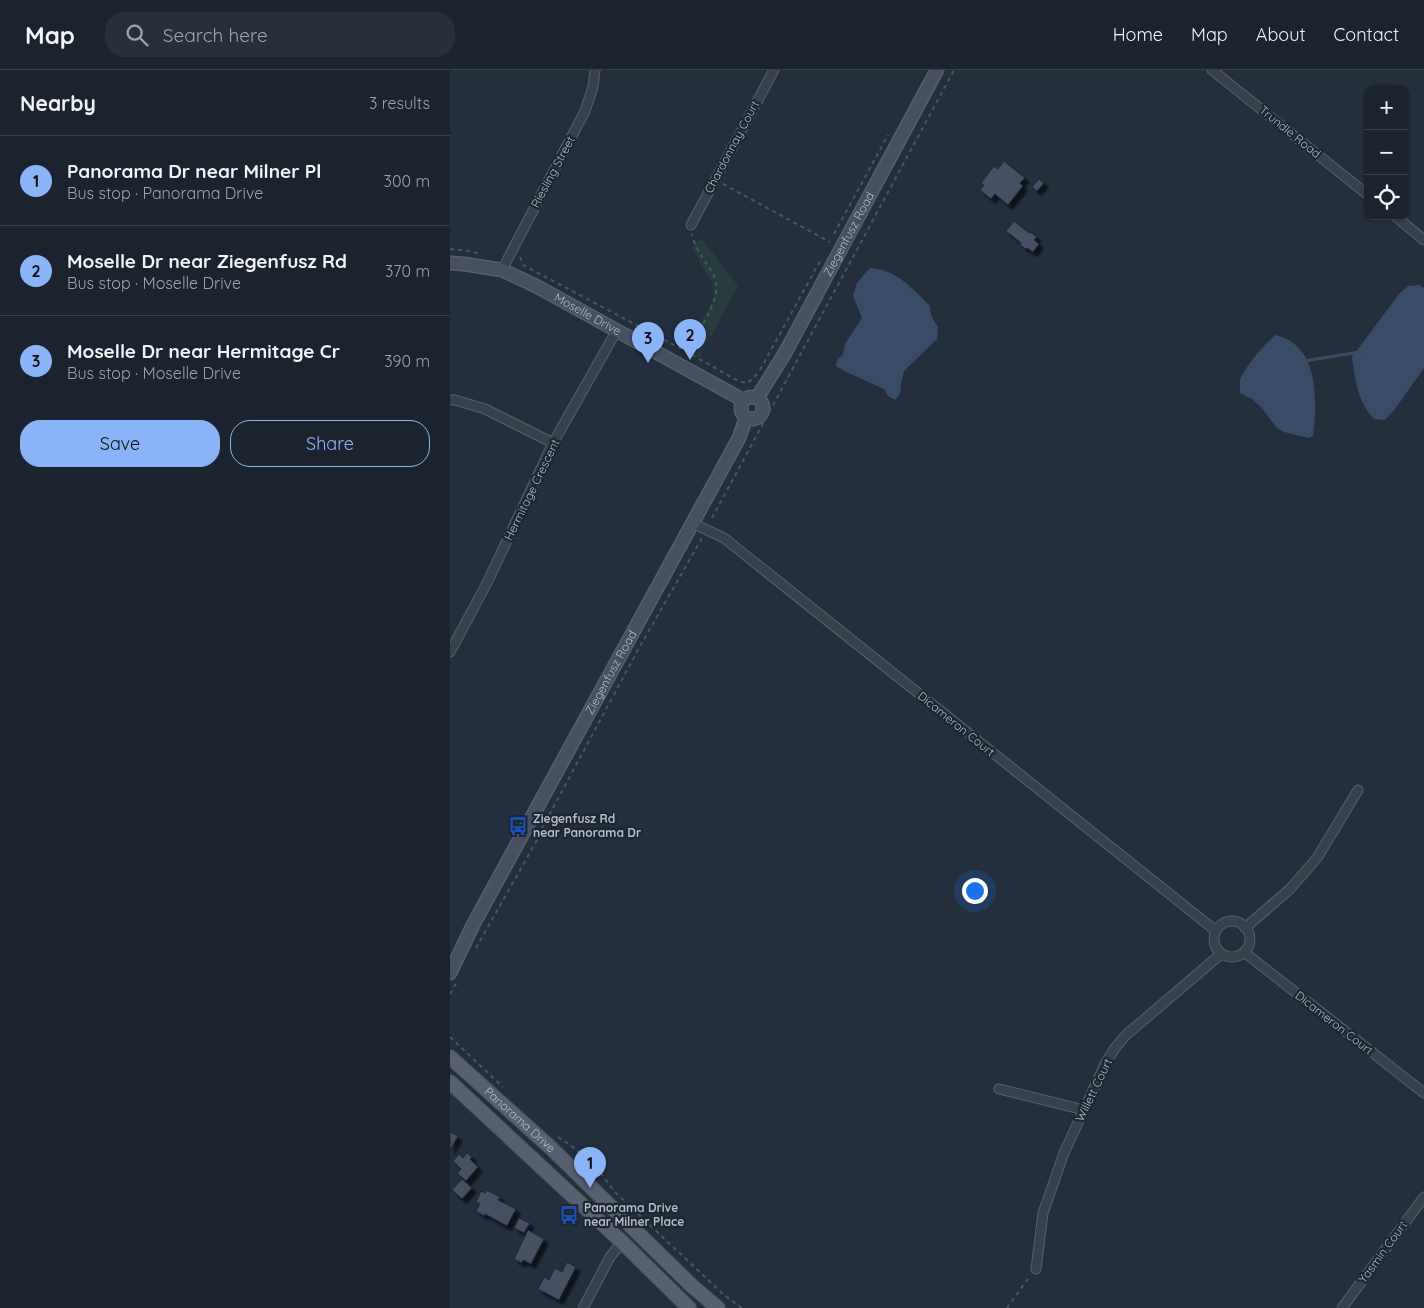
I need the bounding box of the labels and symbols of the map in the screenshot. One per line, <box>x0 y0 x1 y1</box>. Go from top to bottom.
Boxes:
street label: Chardonnay Court <box>701 98 762 196</box>
street label: Trundle Road <box>1257 102 1324 161</box>
street label: Riesling Street <box>527 133 578 210</box>
street label: Ziegenfusz Road <box>820 189 877 279</box>
street label: Moselle Drive <box>552 290 624 339</box>
pin: 2 <box>674 319 706 360</box>
pin: 3 <box>632 322 664 363</box>
street label: Hermitage Crescent <box>501 437 563 543</box>
street label: Ziegenfusz Road <box>581 628 640 717</box>
street label: Dicameron Court <box>915 688 998 759</box>
place label: Ziegenfusz Rd near Panorama Dr <box>533 811 641 840</box>
bus stop icon: Ziegenfusz Rd near Panorama Dr <box>507 815 529 837</box>
your location <box>962 878 988 904</box>
street label: Dicameron Court <box>1292 988 1376 1058</box>
street label: Willett Court <box>1072 1056 1115 1124</box>
street label: Panorama Drive <box>481 1084 559 1156</box>
pin: 1 <box>574 1147 606 1188</box>
place label: Panorama Drive near Milner Place <box>584 1200 684 1229</box>
bus stop icon: Panorama Drive near Milner Place <box>558 1204 580 1226</box>
street label: Yasmin Court <box>1355 1218 1410 1286</box>

